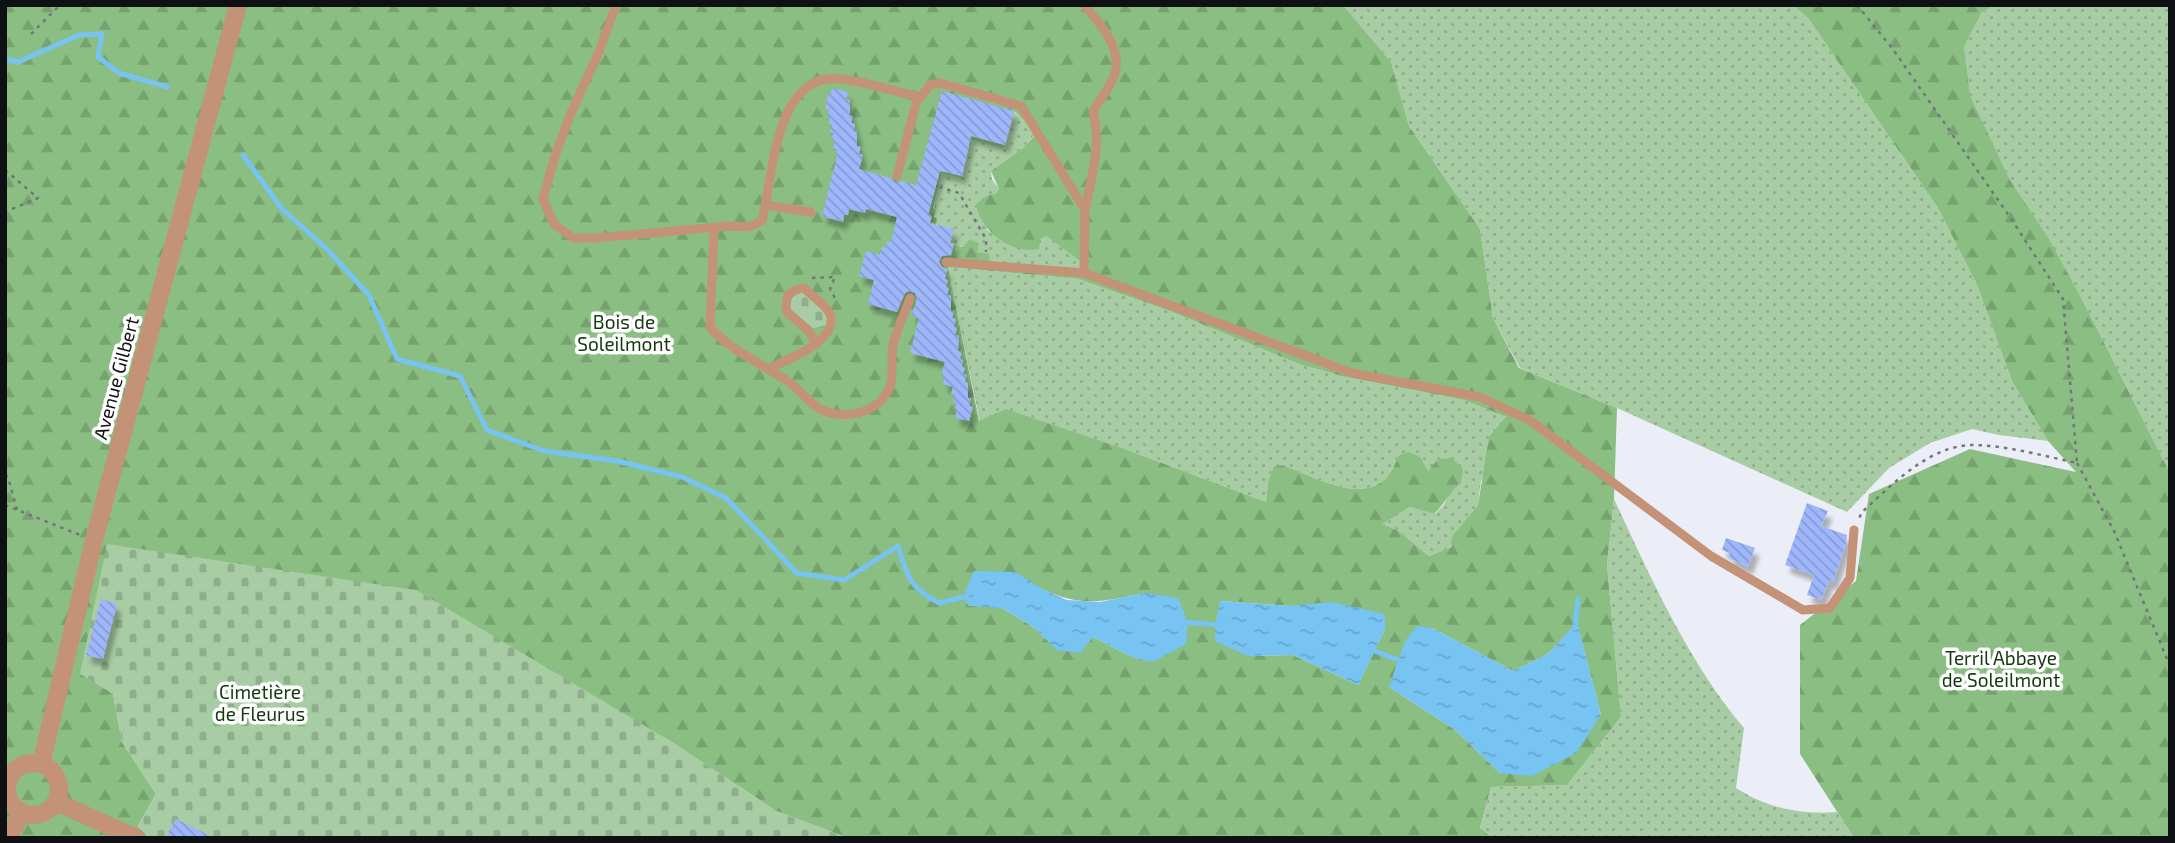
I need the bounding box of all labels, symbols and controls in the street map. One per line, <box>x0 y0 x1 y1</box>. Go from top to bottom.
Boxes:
park label: Bois de Soleilmont <box>577 310 671 355</box>
street label: Avenue Gilbert <box>88 314 143 442</box>
park label: Terril Abbaye de Soleilmont <box>1942 646 2060 691</box>
park label: Cimetière de Fleurus <box>215 680 305 725</box>

